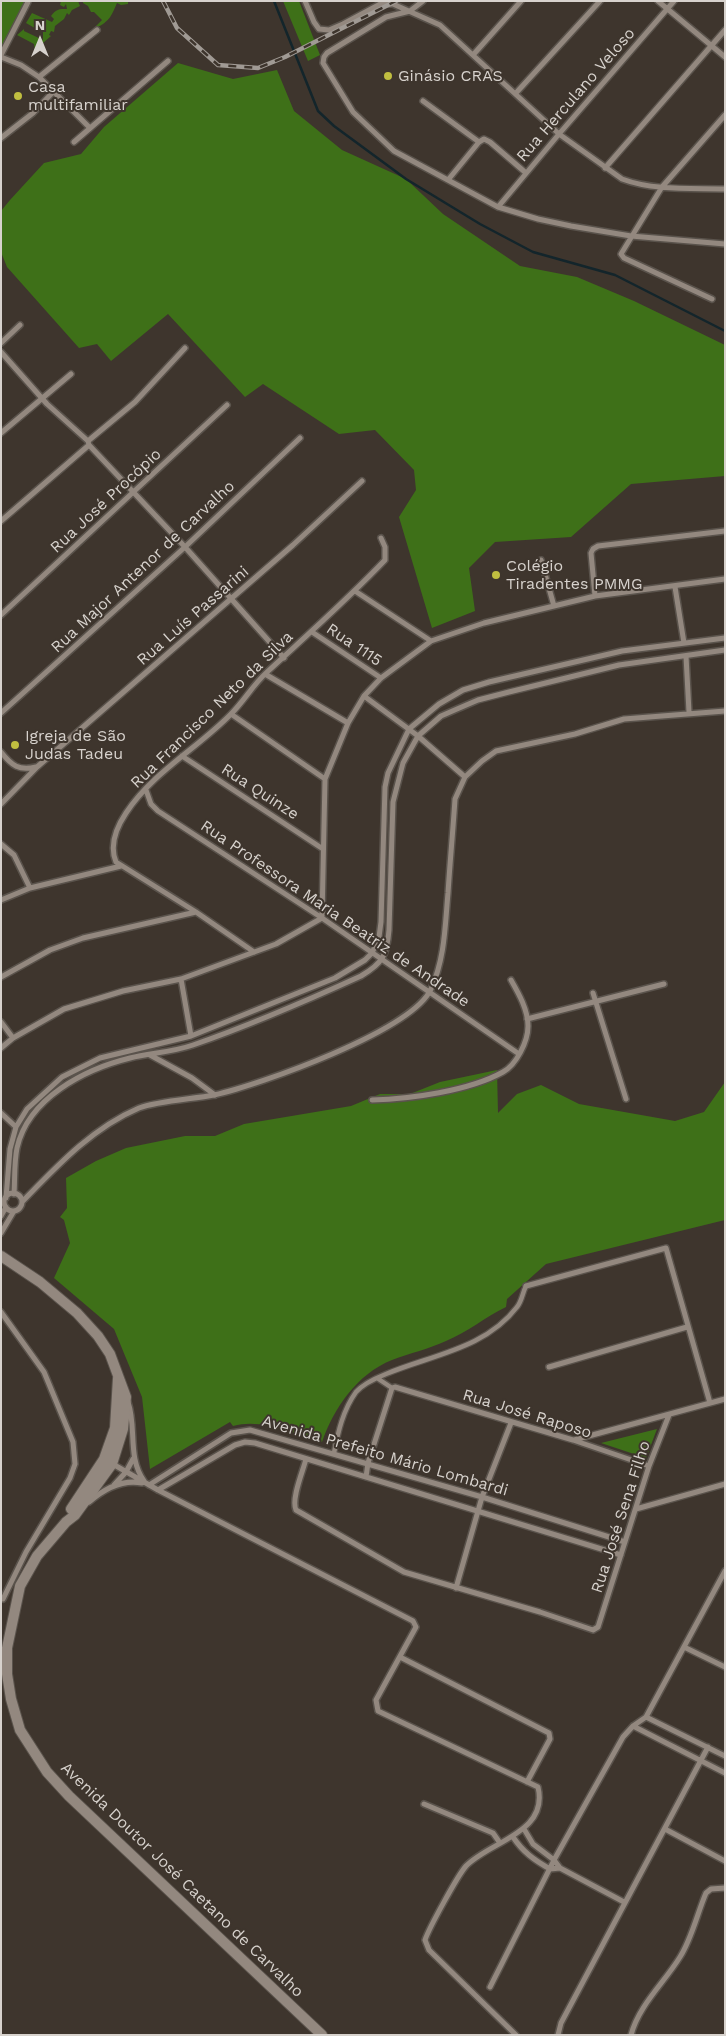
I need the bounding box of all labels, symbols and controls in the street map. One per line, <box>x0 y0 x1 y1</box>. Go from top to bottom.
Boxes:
north arrow <box>15 15 65 65</box>
text: N <box>35 17 45 33</box>
street label: Rua Herculano Veloso <box>513 24 639 166</box>
place label: Ginásio CRAS <box>398 66 503 86</box>
marker: Ginásio CRAS <box>382 70 394 82</box>
place label: Casa multifamiliar <box>28 77 128 115</box>
marker: Casa multifamiliar <box>12 90 24 102</box>
street label: Rua José Procópio <box>47 445 165 557</box>
street label: Rua Major Antenor de Carvalho <box>47 477 239 657</box>
place label: Colégio Tiradentes PMMG <box>506 556 643 594</box>
street label: Rua Luís Passarini <box>133 562 253 670</box>
marker: Colégio Tiradentes PMMG <box>490 569 502 581</box>
street label: Rua 1115 <box>323 619 385 671</box>
street label: Rua Francisco Neto da Silva <box>127 627 297 793</box>
place label: Igreja de São Judas Tadeu <box>25 726 126 764</box>
marker: Igreja de São Judas Tadeu <box>9 739 21 751</box>
street label: Rua Quinze <box>218 760 302 824</box>
street label: Rua Professora Maria Beatriz de Andrade <box>197 816 473 1012</box>
street label: Rua José Raposo <box>460 1385 594 1443</box>
street label: Avenida Prefeito Mário Lombardi <box>260 1412 510 1500</box>
street label: Rua José Sena Filho <box>587 1439 655 1595</box>
street label: Avenida Doutor José Caetano de Carvalho <box>57 1759 307 2001</box>

